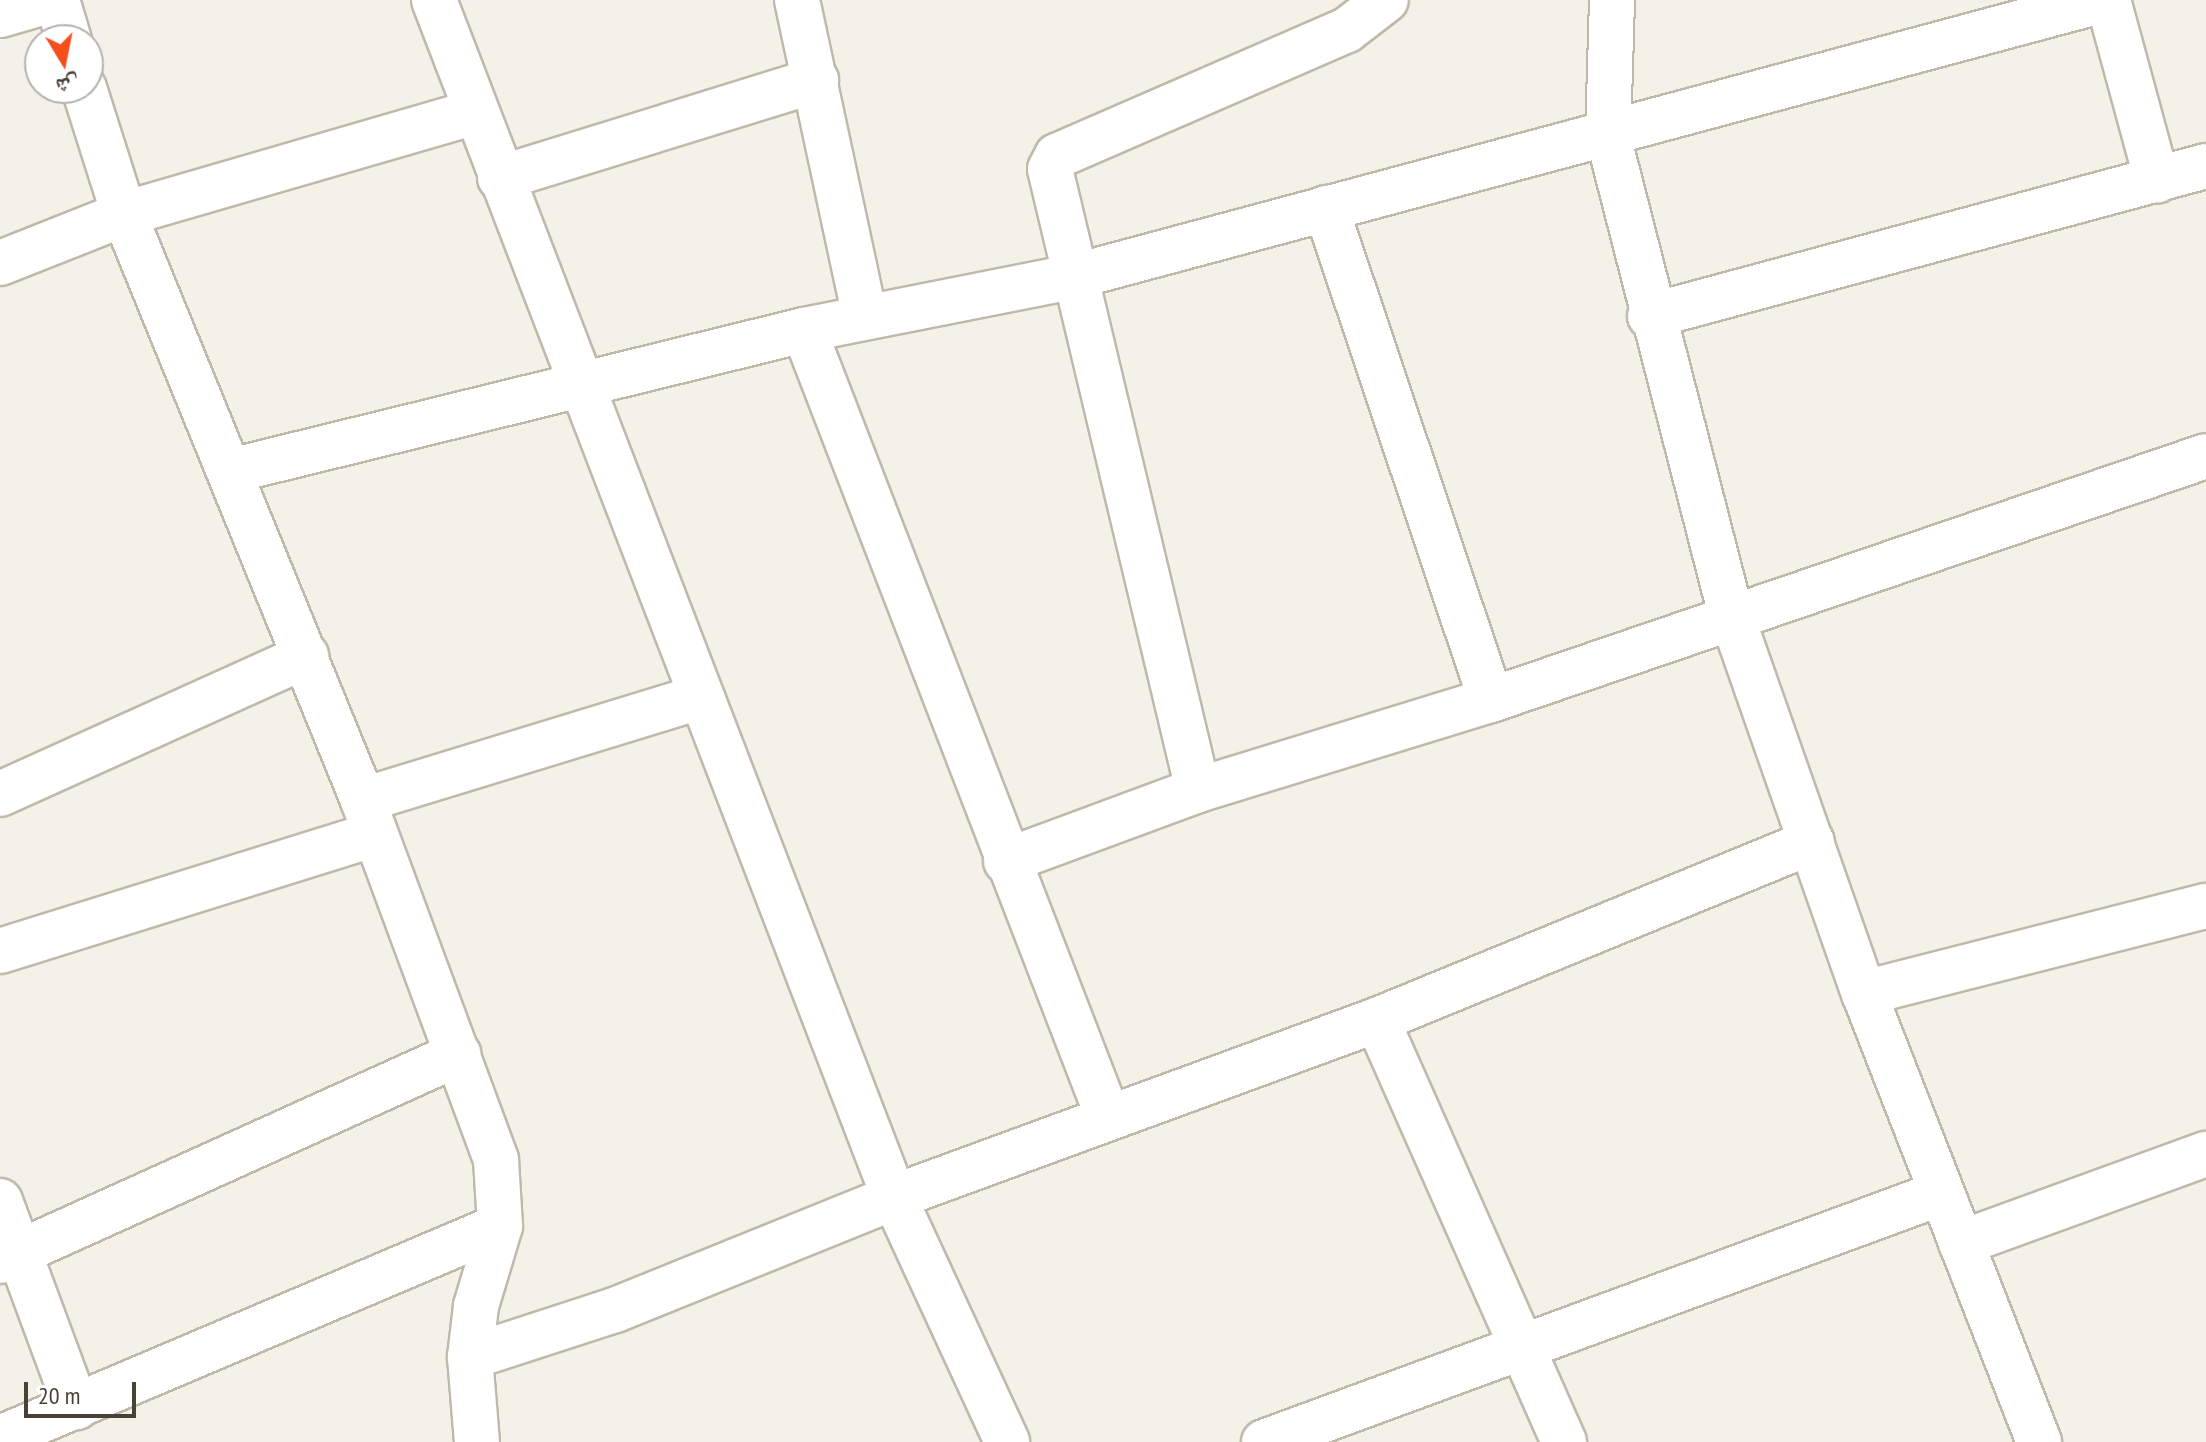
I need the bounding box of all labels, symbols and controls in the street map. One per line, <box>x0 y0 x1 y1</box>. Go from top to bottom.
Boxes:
north arrow <box>24 24 104 104</box>
text: ش <box>54 70 82 101</box>
scale bar <box>28 1366 140 1416</box>
text: 20 m <box>38 1380 80 1411</box>

